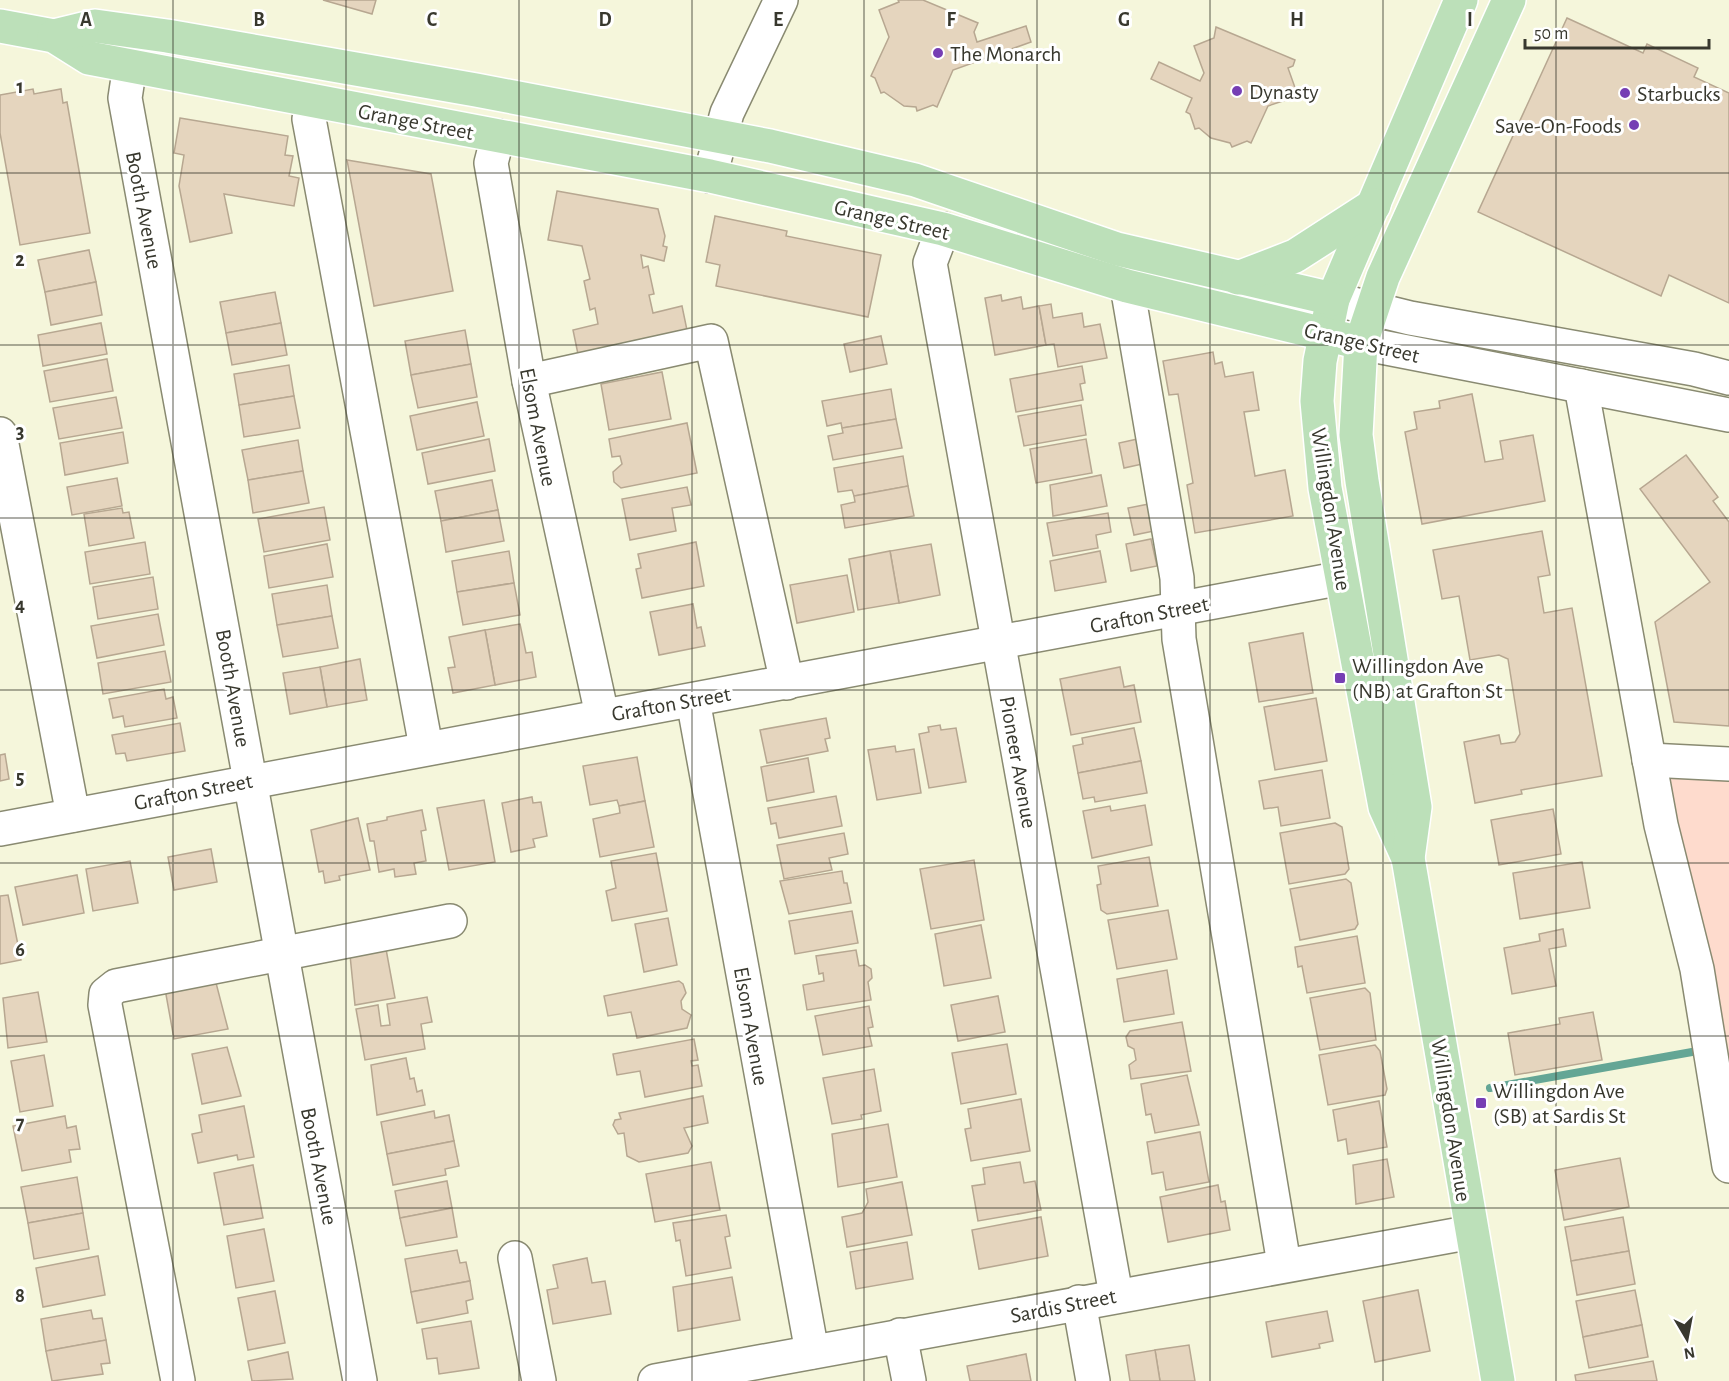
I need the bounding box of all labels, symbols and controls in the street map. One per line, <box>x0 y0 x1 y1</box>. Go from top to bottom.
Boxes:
text: A <box>80 10 92 30</box>
text: B <box>253 10 265 30</box>
text: C <box>427 10 438 30</box>
text: D <box>598 10 612 30</box>
text: E <box>773 10 783 30</box>
text: F <box>946 10 956 30</box>
text: G <box>1118 10 1130 30</box>
text: H <box>1290 10 1304 30</box>
text: I <box>1467 10 1473 30</box>
scale bar <box>1525 12 1710 50</box>
text: 50 m <box>1534 25 1568 43</box>
place label: The Monarch <box>950 43 1062 65</box>
marker: The Monarch <box>931 46 945 60</box>
text: 1 <box>16 77 24 97</box>
place label: Dynasty <box>1249 81 1319 103</box>
place label: Starbucks <box>1637 83 1721 105</box>
marker: Dynasty <box>1230 84 1244 98</box>
marker: Starbucks <box>1618 86 1632 100</box>
street label: Grange Street <box>356 100 475 144</box>
place label: Save-On-Foods <box>1495 115 1622 137</box>
marker: Save-On-Foods <box>1627 118 1641 132</box>
street label: Booth Avenue <box>122 149 166 271</box>
street label: Grange Street <box>832 196 951 244</box>
text: 2 <box>15 250 25 270</box>
street label: Grange Street <box>1302 319 1421 367</box>
street label: Elsom Avenue <box>516 366 560 488</box>
text: 3 <box>16 422 24 442</box>
street label: Willingdon Avenue <box>1307 426 1355 592</box>
street label: Grafton Street <box>1088 593 1210 637</box>
text: 4 <box>15 595 25 615</box>
street label: Booth Avenue <box>212 627 254 749</box>
place label: Willingdon Ave (NB) at Grafton St <box>1352 655 1502 702</box>
marker: Willingdon Ave (NB) at Grafton St <box>1333 671 1347 685</box>
street label: Grafton Street <box>610 683 732 725</box>
street label: Pioneer Avenue <box>996 694 1040 830</box>
text: 5 <box>16 768 24 788</box>
street label: Grafton Street <box>132 770 254 814</box>
text: 6 <box>15 940 25 960</box>
street label: Elsom Avenue <box>730 965 772 1087</box>
street label: Willingdon Avenue <box>1427 1037 1475 1203</box>
place label: Willingdon Ave (SB) at Sardis St <box>1493 1080 1626 1127</box>
marker: Willingdon Ave (SB) at Sardis St <box>1474 1096 1488 1110</box>
street label: Booth Avenue <box>297 1105 341 1227</box>
text: 7 <box>16 1113 25 1133</box>
street label: Sardis Street <box>1008 1285 1118 1327</box>
text: 8 <box>15 1286 25 1306</box>
north arrow <box>1657 1309 1717 1369</box>
text: N <box>1683 1344 1696 1362</box>

